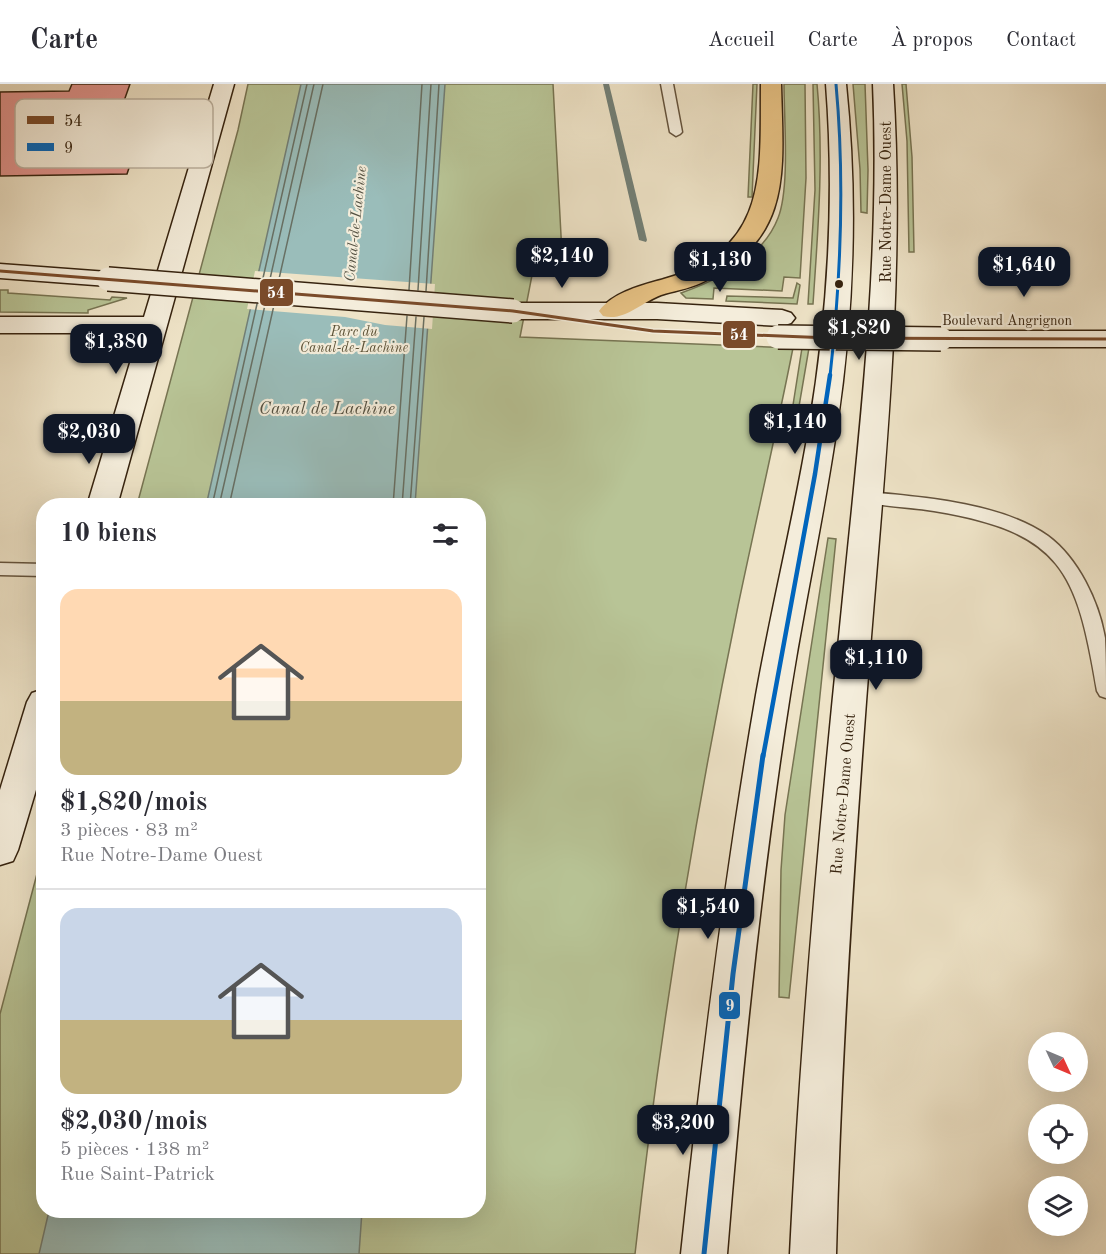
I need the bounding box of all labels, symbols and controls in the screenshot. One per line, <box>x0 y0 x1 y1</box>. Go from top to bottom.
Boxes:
text: Carte <box>30 27 98 55</box>
text: Accueil <box>708 30 775 51</box>
text: Carte <box>808 30 858 51</box>
text: À propos <box>891 30 973 51</box>
text: Contact <box>1006 30 1076 51</box>
legend <box>15 99 213 168</box>
text: 54 <box>64 114 83 130</box>
street label: Rue Notre-Dame Ouest <box>879 121 895 283</box>
text: 9 <box>64 141 73 157</box>
water label: Canal-de-Lachine <box>343 166 370 283</box>
pin: $2,140 <box>513 238 611 289</box>
pin: $1,130 <box>671 242 769 293</box>
text: $2,140 <box>530 247 594 267</box>
pin: $1,640 <box>975 247 1073 298</box>
text: $1,130 <box>688 251 752 271</box>
text: $1,640 <box>992 256 1056 276</box>
line badge: 54 <box>259 278 294 307</box>
unlabelled marker <box>833 278 845 290</box>
text: 54 <box>267 286 285 302</box>
pin: $1,820 <box>810 310 908 361</box>
street label: Boulevard Angrignon <box>942 314 1072 328</box>
text: $1,820 <box>827 319 891 339</box>
line badge: 54 <box>722 320 756 349</box>
pin: $1,380 <box>67 324 165 375</box>
park label: Parc du Canal-de-Lachine <box>300 325 409 355</box>
text: 54 <box>730 328 748 344</box>
text: $1,380 <box>84 333 148 353</box>
water label: Canal de Lachine <box>259 400 395 418</box>
pin: $1,140 <box>746 404 844 455</box>
text: $1,140 <box>763 413 827 433</box>
pin: $2,030 <box>40 414 138 465</box>
text: $2,030 <box>57 423 121 443</box>
icon: filters <box>429 518 462 551</box>
text: 10 biens <box>60 521 157 547</box>
icon: home <box>207 628 315 736</box>
pin: $1,110 <box>827 640 925 691</box>
text: $1,110 <box>844 649 908 669</box>
street label: Rue Notre-Dame Ouest <box>829 712 859 876</box>
text: $1,820/mois <box>60 790 207 816</box>
text: 3 pièces · 83 m² <box>60 821 198 841</box>
text: Rue Notre-Dame Ouest <box>60 846 263 866</box>
pin: $1,540 <box>659 889 757 940</box>
text: $1,540 <box>676 898 740 918</box>
icon: home <box>207 947 315 1055</box>
line badge: 9 <box>718 991 741 1020</box>
text: 9 <box>725 999 735 1015</box>
north arrow <box>1028 1032 1088 1092</box>
map controls <box>1028 1032 1088 1236</box>
button: locate <box>1028 1104 1088 1164</box>
pin: $3,200 <box>634 1105 732 1156</box>
text: $2,030/mois <box>60 1109 207 1135</box>
text: $3,200 <box>651 1114 715 1134</box>
text: 5 pièces · 138 m² <box>60 1140 209 1160</box>
text: Rue Saint-Patrick <box>60 1165 215 1185</box>
button: layers <box>1028 1176 1088 1236</box>

